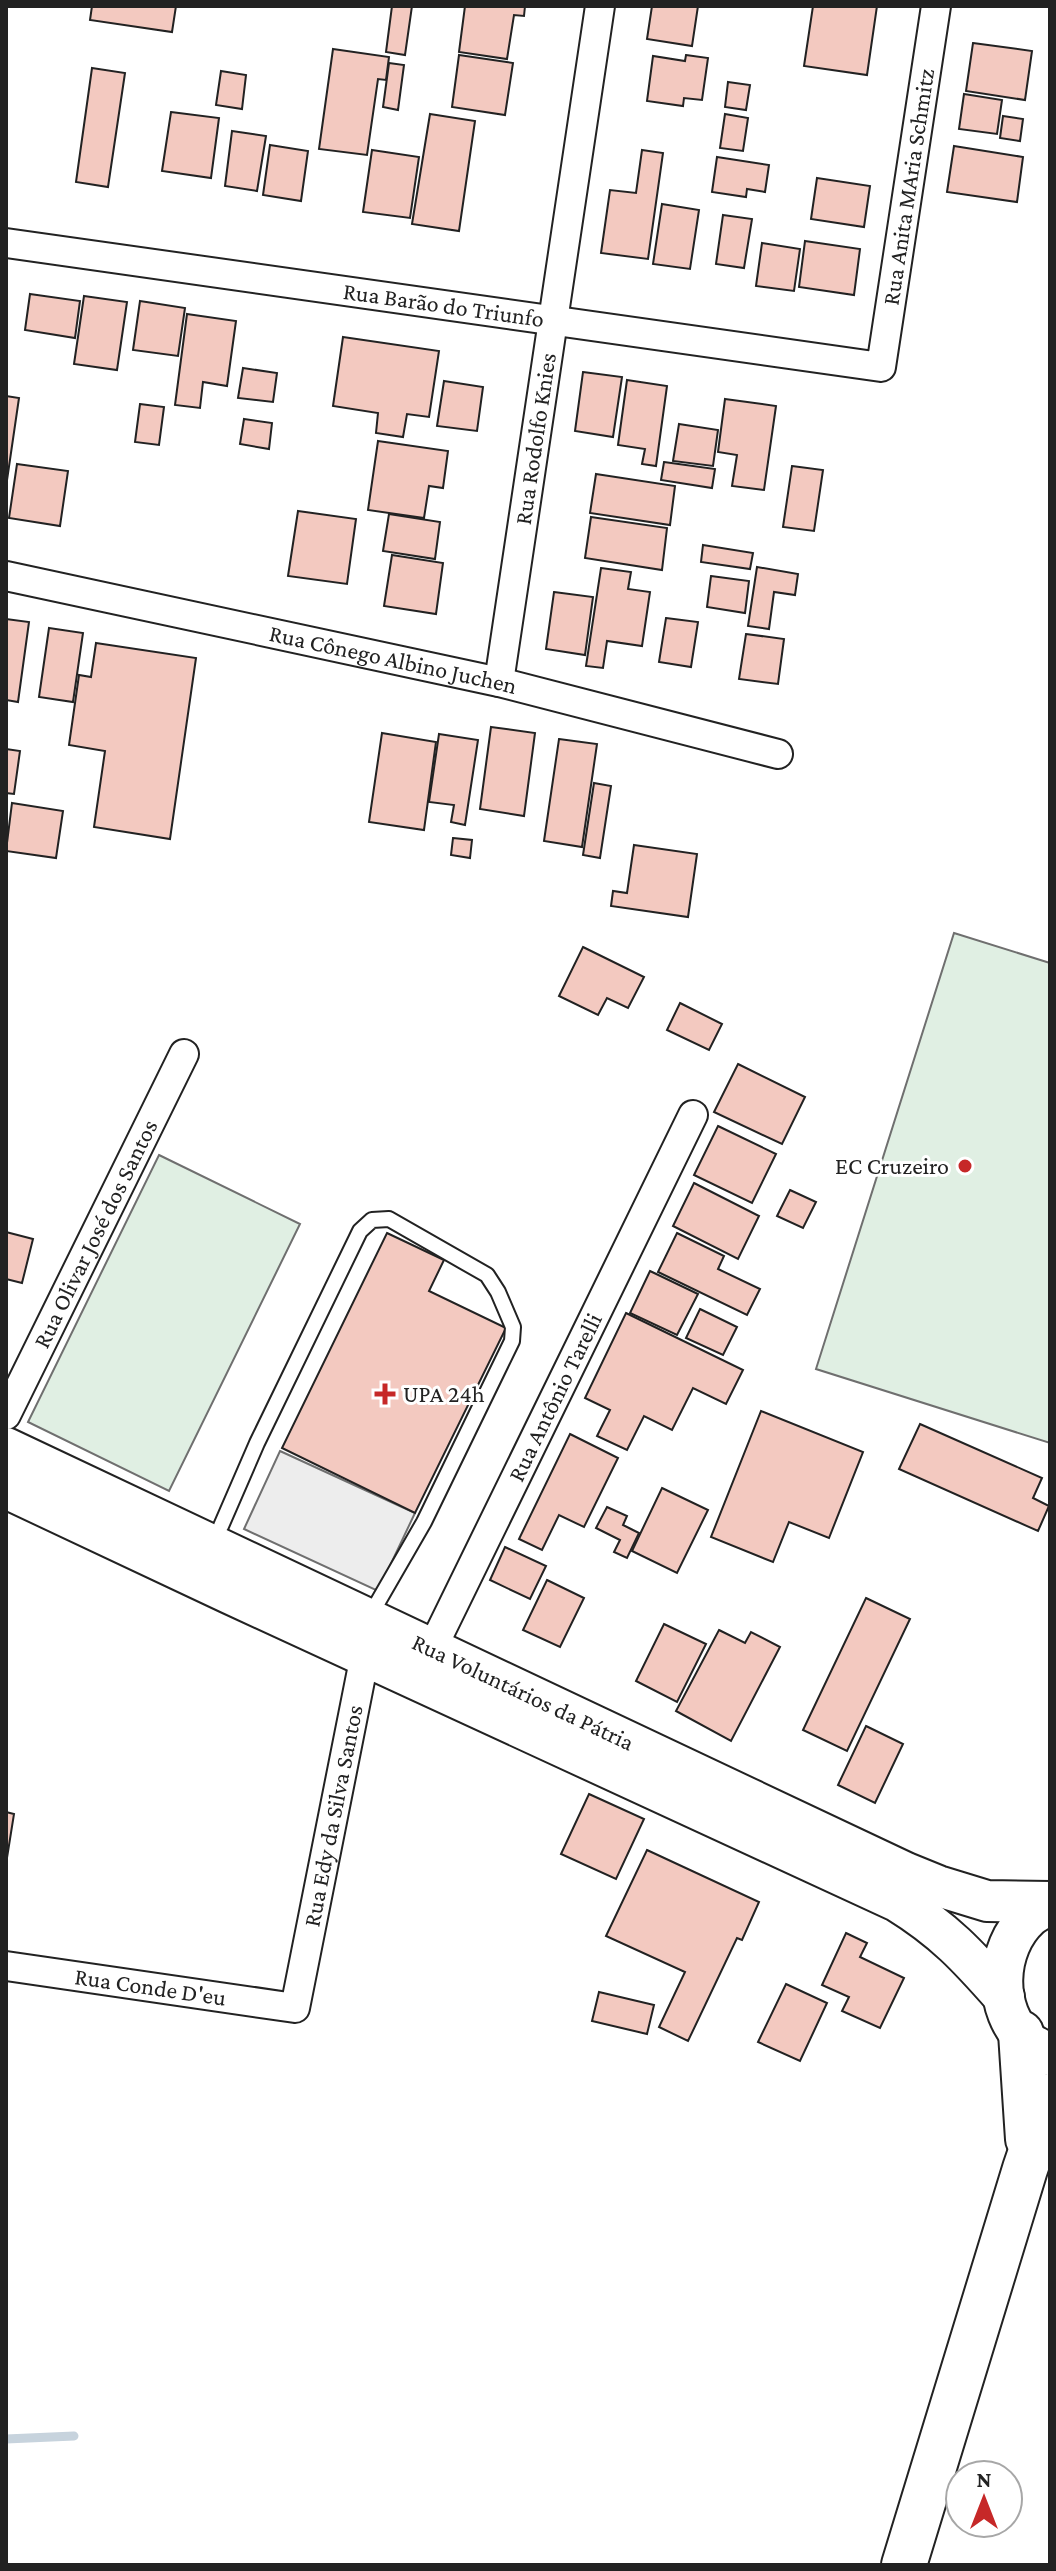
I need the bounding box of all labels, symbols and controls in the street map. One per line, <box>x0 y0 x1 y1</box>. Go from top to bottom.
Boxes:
street label: Rua Anita MAria Schmitz <box>877 67 939 307</box>
street label: Rua Barão do Triunfo <box>342 277 546 332</box>
street label: Rua Rodolfo Knies <box>509 351 561 526</box>
street label: Rua Cônego Albino Juchen <box>267 619 520 699</box>
street label: Rua Olivar José dos Santos <box>27 1115 163 1352</box>
place label: EC Cruzeiro <box>835 1152 949 1179</box>
marker: EC Cruzeiro <box>956 1157 974 1175</box>
street label: Rua Antônio Tarelli <box>502 1309 607 1486</box>
place label: UPA 24h <box>403 1380 485 1407</box>
marker: UPA 24h <box>374 1383 396 1405</box>
street label: Rua Voluntários da Pátria <box>408 1628 639 1756</box>
street label: Rua Edy da Silva Santos <box>297 1702 368 1929</box>
street label: Rua Conde D'eu <box>73 1962 228 2011</box>
north arrow <box>944 2459 1024 2539</box>
text: N <box>977 2467 992 2492</box>

